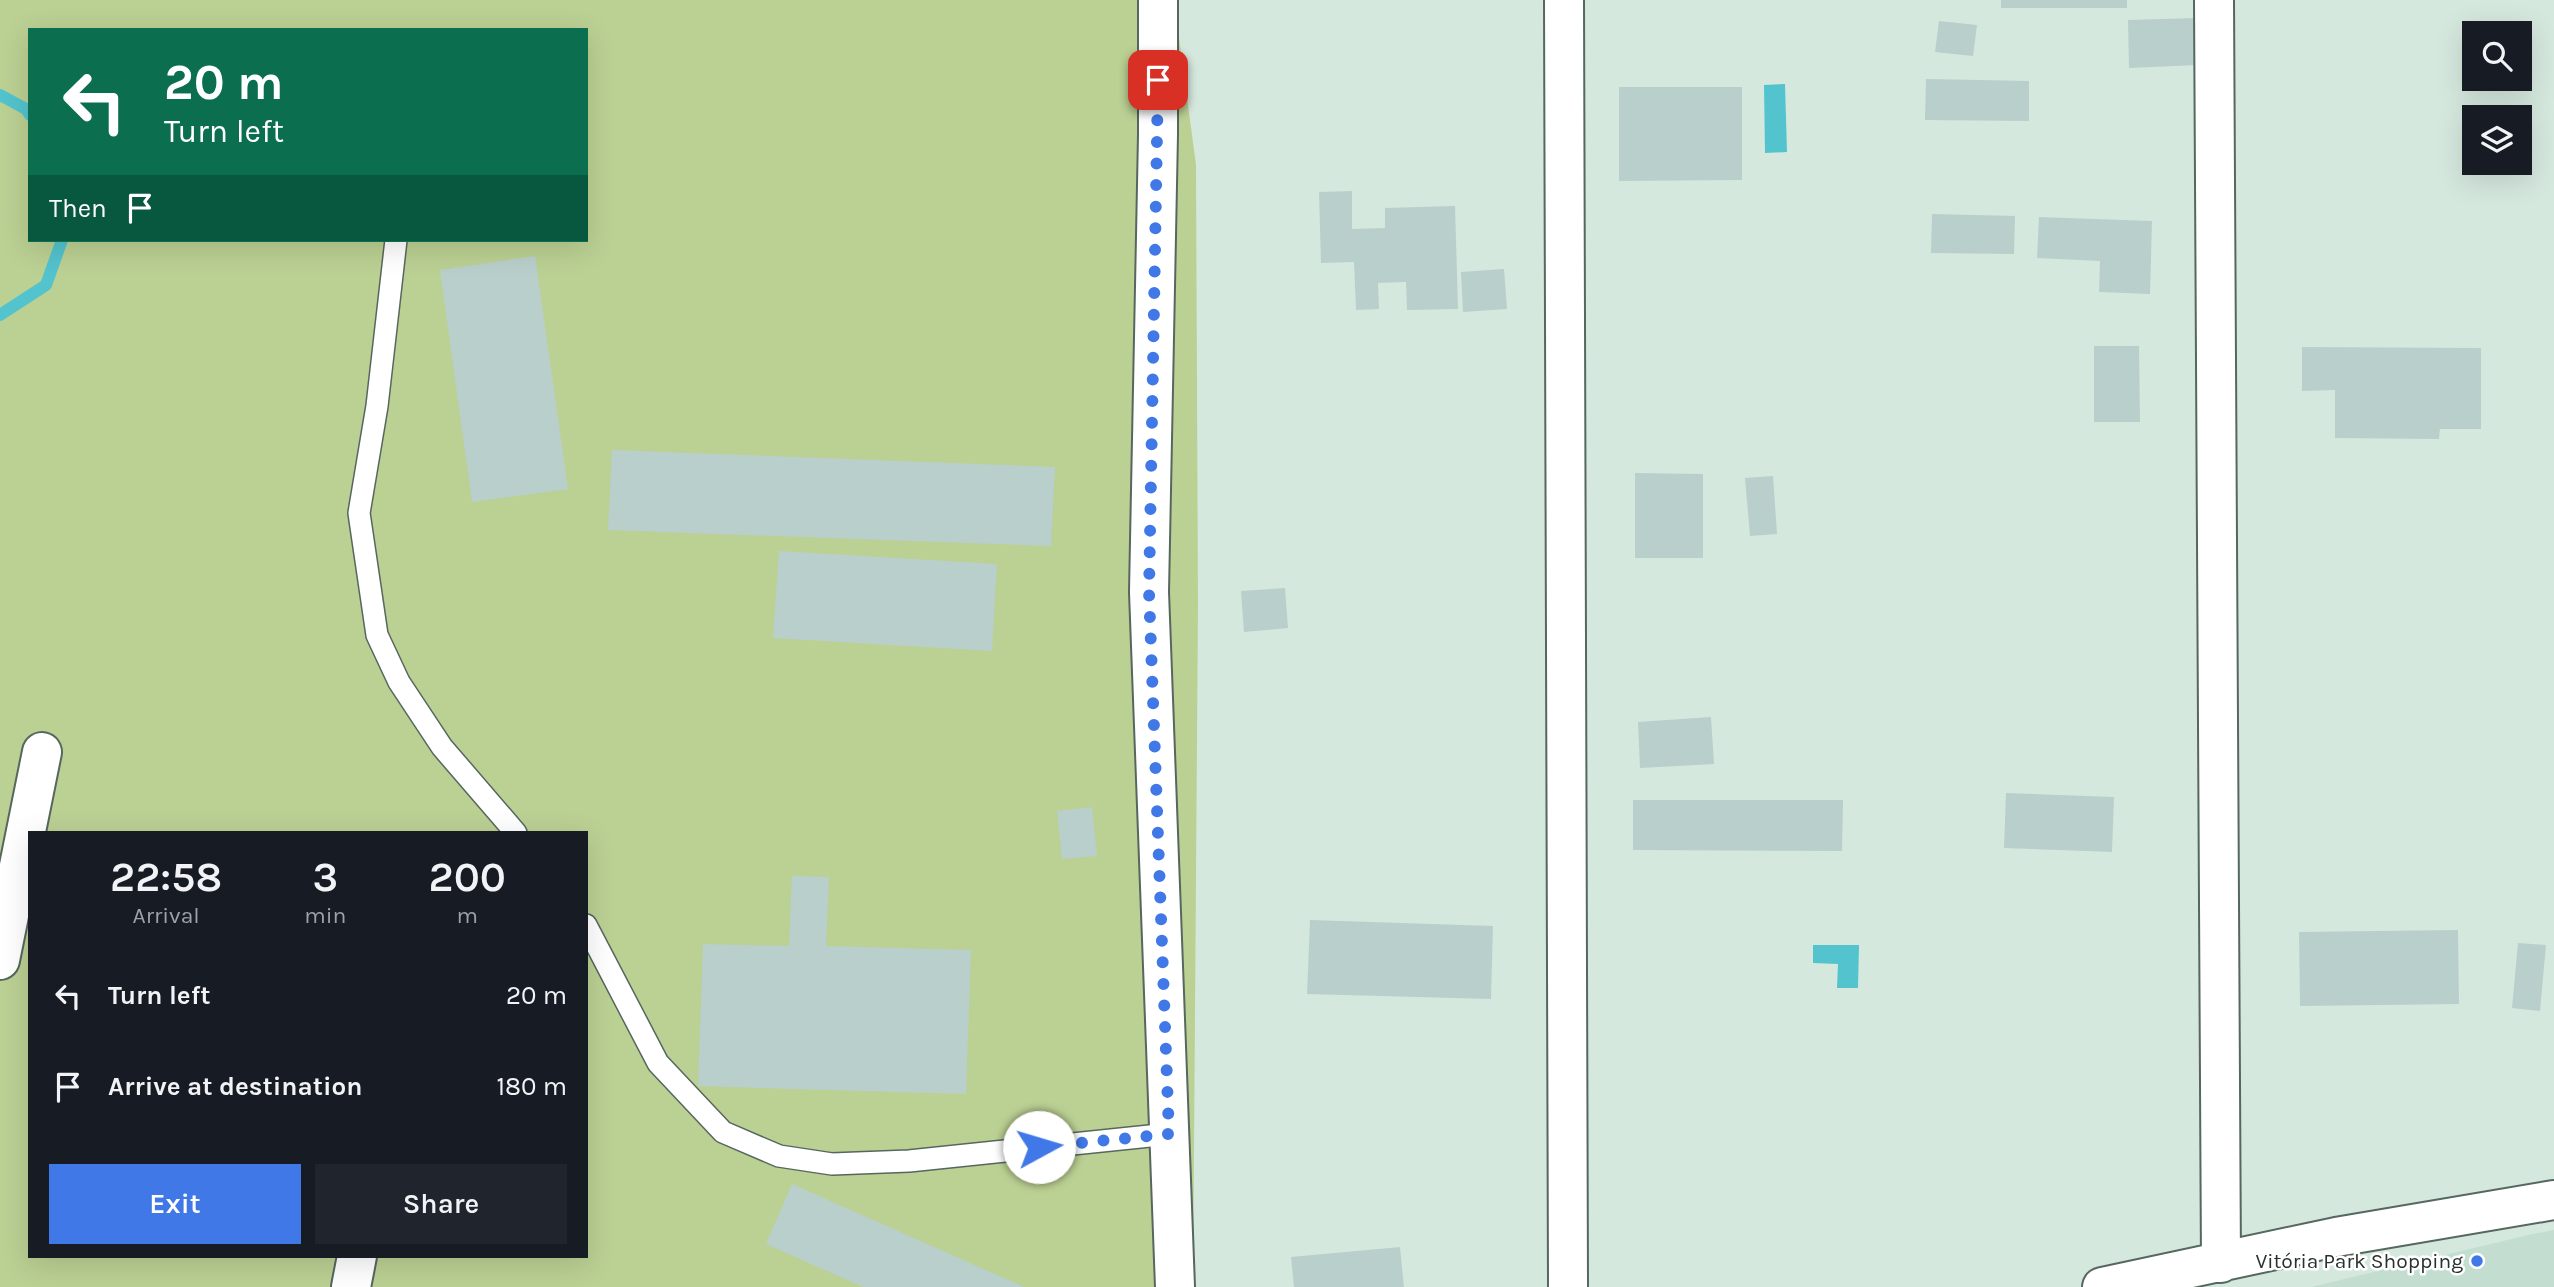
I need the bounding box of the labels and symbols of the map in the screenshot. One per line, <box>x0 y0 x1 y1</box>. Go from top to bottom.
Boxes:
pin <box>1128 50 1188 110</box>
position arrow <box>1002 1110 1076 1184</box>
place label: Vitória Park Shopping <box>2255 1249 2463 1273</box>
marker: Vitória Park Shopping <box>2469 1253 2485 1269</box>

